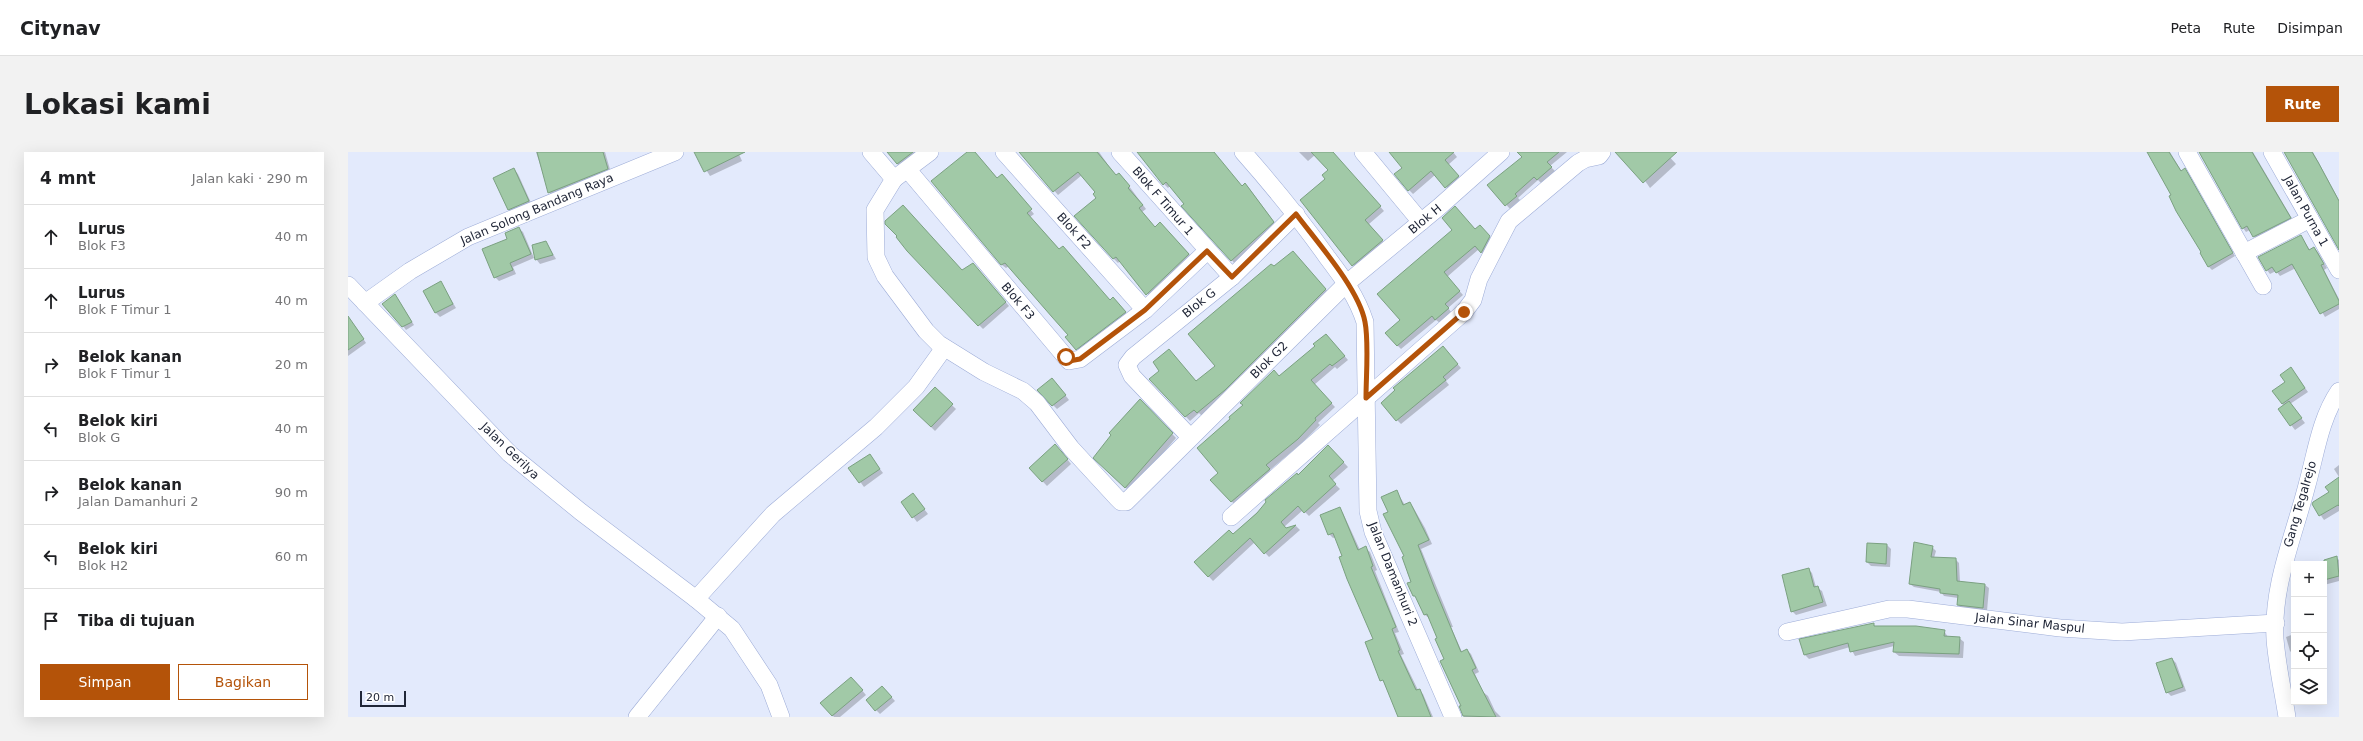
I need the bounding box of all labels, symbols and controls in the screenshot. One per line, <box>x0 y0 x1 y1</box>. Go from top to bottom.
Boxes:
text: Citynav <box>20 17 101 39</box>
text: Peta <box>2170 20 2201 36</box>
text: Rute <box>2223 20 2255 36</box>
text: Disimpan <box>2277 20 2343 36</box>
button: Rute <box>2266 86 2339 122</box>
text: Lokasi kami <box>24 88 211 121</box>
street label: Blok F Timur 1 <box>1129 164 1197 238</box>
text: 4 mnt <box>40 168 96 188</box>
street label: Jalan Solong Bandang Raya <box>458 170 616 248</box>
text: Jalan kaki · 290 m <box>192 171 308 186</box>
street label: Jalan Purna 1 <box>2280 172 2331 249</box>
street label: Blok H <box>1406 201 1444 237</box>
street label: Blok F2 <box>1054 210 1094 252</box>
text: Lurus <box>78 220 125 238</box>
icon: ahead <box>40 226 62 248</box>
text: 40 m <box>275 229 308 244</box>
text: Blok F3 <box>78 238 126 253</box>
street label: Blok F3 <box>998 280 1038 322</box>
text: Lurus <box>78 284 125 302</box>
street label: Blok G <box>1179 285 1219 321</box>
icon: ahead <box>40 290 62 312</box>
text: 40 m <box>275 293 308 308</box>
text: Blok F Timur 1 <box>78 302 172 317</box>
route end <box>1455 303 1473 321</box>
street label: Blok G2 <box>1248 339 1290 381</box>
text: Belok kanan <box>78 348 182 366</box>
route start <box>1057 348 1075 366</box>
icon: right <box>40 354 62 376</box>
text: 20 m <box>275 357 308 372</box>
text: Blok F Timur 1 <box>78 366 172 381</box>
text: Belok kiri <box>78 412 158 430</box>
icon: left <box>40 418 62 440</box>
street label: Jalan Gerilya <box>477 419 542 482</box>
text: 40 m <box>275 421 308 436</box>
text: Blok G <box>78 430 120 445</box>
street label: Gang Tegalrejo <box>2281 459 2319 549</box>
text: Belok kanan <box>78 476 182 494</box>
icon: right <box>40 482 62 504</box>
text: 90 m <box>275 485 308 500</box>
text: Jalan Damanhuri 2 <box>78 494 198 509</box>
street label: Jalan Damanhuri 2 <box>1365 519 1420 628</box>
text: Belok kiri <box>78 540 158 558</box>
icon: left <box>40 546 62 568</box>
text: 60 m <box>275 549 308 564</box>
text: Blok H2 <box>78 558 128 573</box>
map controls <box>2291 561 2327 705</box>
button: + <box>2291 561 2327 597</box>
button: − <box>2291 597 2327 633</box>
icon: arrive <box>40 610 62 632</box>
street label: Jalan Sinar Maspul <box>1973 610 2086 636</box>
text: Tiba di tujuan <box>78 612 195 630</box>
button: locate <box>2291 633 2327 669</box>
button: Simpan <box>40 664 170 700</box>
button: Bagikan <box>178 664 308 700</box>
button: layers <box>2291 669 2327 705</box>
scale bar <box>360 689 406 708</box>
text: 20 m <box>366 691 394 704</box>

